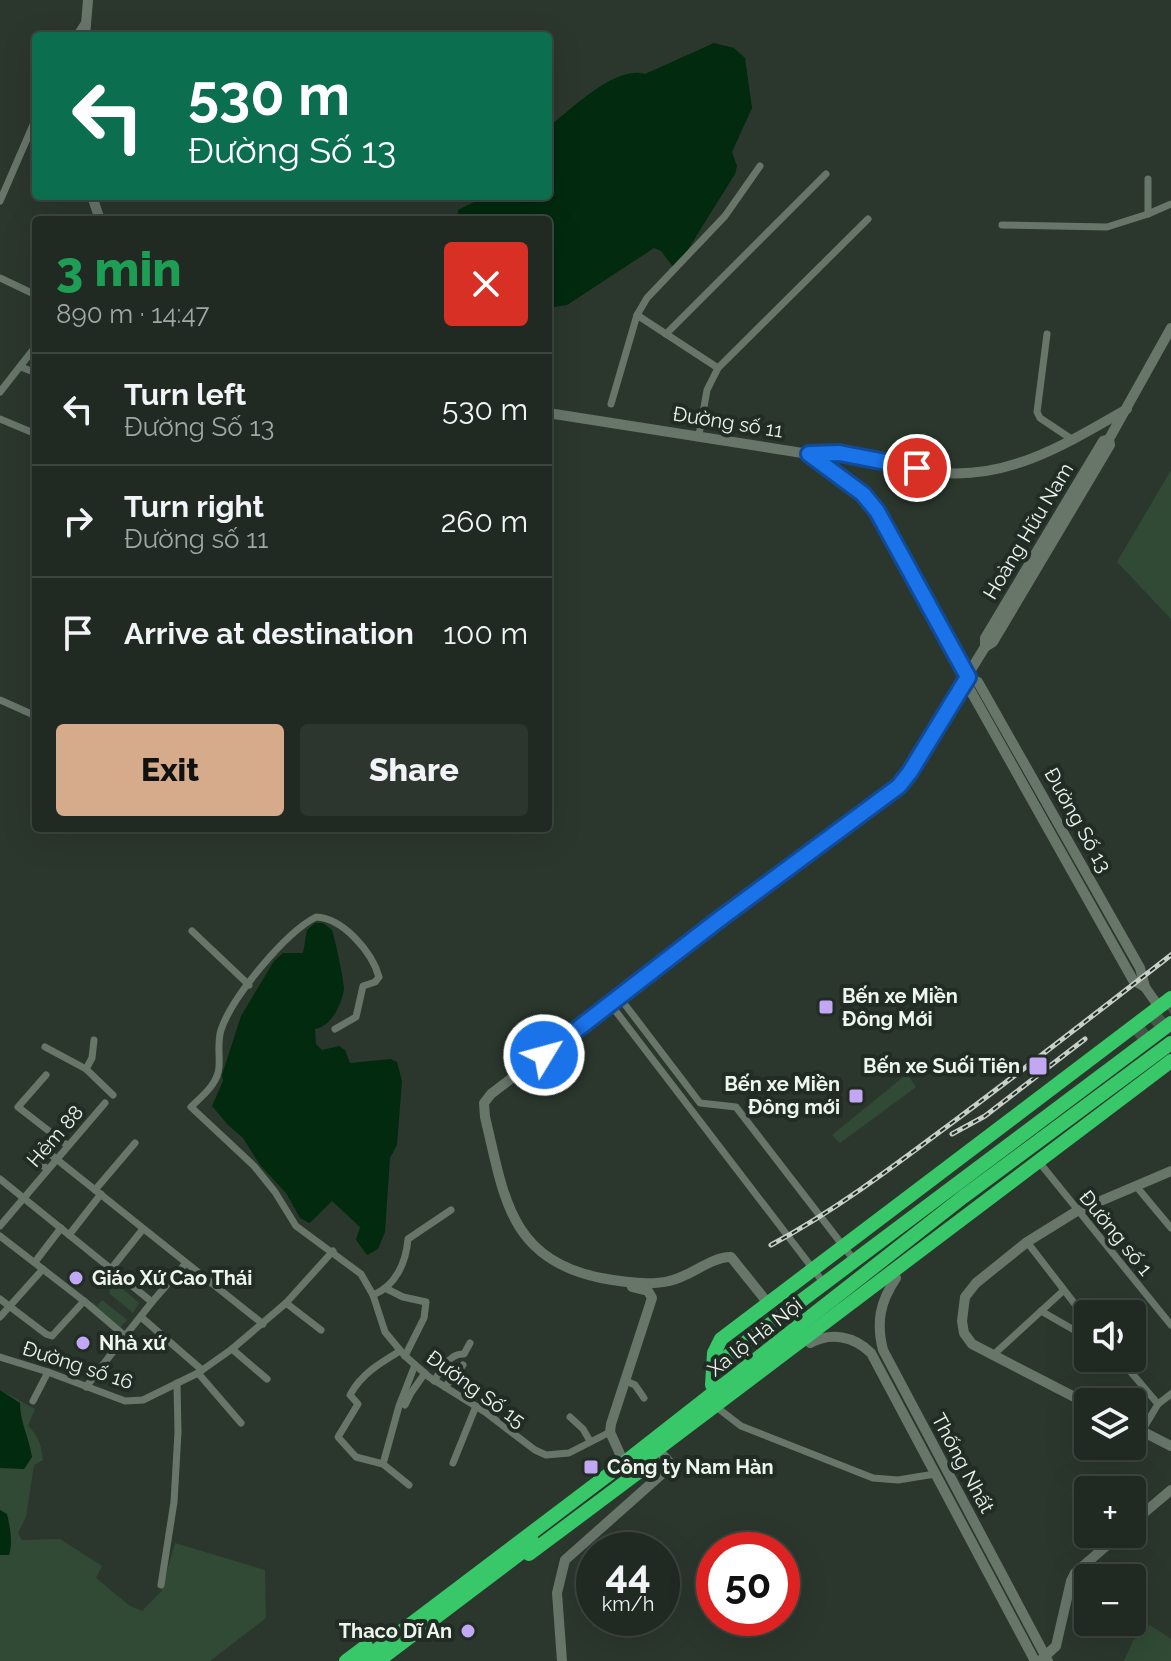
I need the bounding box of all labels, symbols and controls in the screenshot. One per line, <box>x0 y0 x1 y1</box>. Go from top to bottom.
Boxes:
text: 530 m <box>188 62 350 128</box>
icon: left <box>56 64 160 168</box>
text: Đường Số 13 <box>188 129 396 171</box>
text: 3 min <box>56 241 182 297</box>
button: close <box>444 242 528 326</box>
text: 890 m · 14:47 <box>56 299 209 329</box>
text: Turn left <box>124 377 246 412</box>
icon: left <box>56 387 100 431</box>
text: 530 m <box>442 392 528 427</box>
street label: Đường số 11 <box>671 401 785 443</box>
text: Đường Số 13 <box>124 412 274 442</box>
pin <box>883 434 951 502</box>
icon: arrive <box>895 446 939 490</box>
street label: Hoàng Hữu Nam <box>978 458 1078 604</box>
text: Turn right <box>124 489 264 524</box>
icon: right <box>56 499 100 543</box>
text: 260 m <box>441 504 528 539</box>
text: Đường số 11 <box>124 524 268 554</box>
icon: arrive <box>56 611 100 655</box>
text: Arrive at destination <box>124 616 414 651</box>
text: 100 m <box>443 616 528 651</box>
button: Exit <box>56 724 284 816</box>
button: Share <box>300 724 528 816</box>
street label: Đường Số 13 <box>1039 764 1117 876</box>
place label: Bến xe Miền Đông Mới <box>842 984 958 1031</box>
marker: Bến xe Miền Đông Mới <box>817 998 835 1016</box>
position arrow <box>502 1013 586 1097</box>
place label: Bến xe Suối Tiên <box>863 1054 1020 1078</box>
marker: Bến xe Suối Tiên <box>1027 1055 1049 1077</box>
place label: Bến xe Miền Đông mới <box>724 1072 840 1119</box>
marker: Bến xe Miền Đông mới <box>847 1087 865 1105</box>
street label: Hẻm 88 <box>22 1100 88 1172</box>
street label: Đường số 1 <box>1074 1186 1158 1281</box>
place label: Giáo Xứ Cao Thái <box>92 1266 252 1290</box>
marker: Giáo Xứ Cao Thái <box>67 1269 85 1287</box>
street label: Xa lộ Hà Nội <box>703 1293 807 1381</box>
map controls <box>1074 1300 1146 1636</box>
button: sound <box>1074 1300 1146 1372</box>
place label: Nhà xứ <box>99 1331 167 1355</box>
marker: Nhà xứ <box>74 1334 92 1352</box>
street label: Đường số 16 <box>20 1336 136 1394</box>
street label: Đường Số 15 <box>422 1345 530 1433</box>
button: layers <box>1074 1388 1146 1460</box>
street label: Thống Nhất <box>927 1409 999 1517</box>
place label: Công ty Nam Hàn <box>607 1455 774 1479</box>
marker: Công ty Nam Hàn <box>582 1458 600 1476</box>
button: + <box>1074 1476 1146 1548</box>
speed limit sign: 50 <box>696 1532 800 1636</box>
text: 44 <box>605 1550 651 1597</box>
button: − <box>1074 1564 1146 1636</box>
text: km/h <box>602 1592 654 1616</box>
place label: Thaco Dĩ An <box>339 1619 452 1643</box>
marker: Thaco Dĩ An <box>459 1622 477 1640</box>

